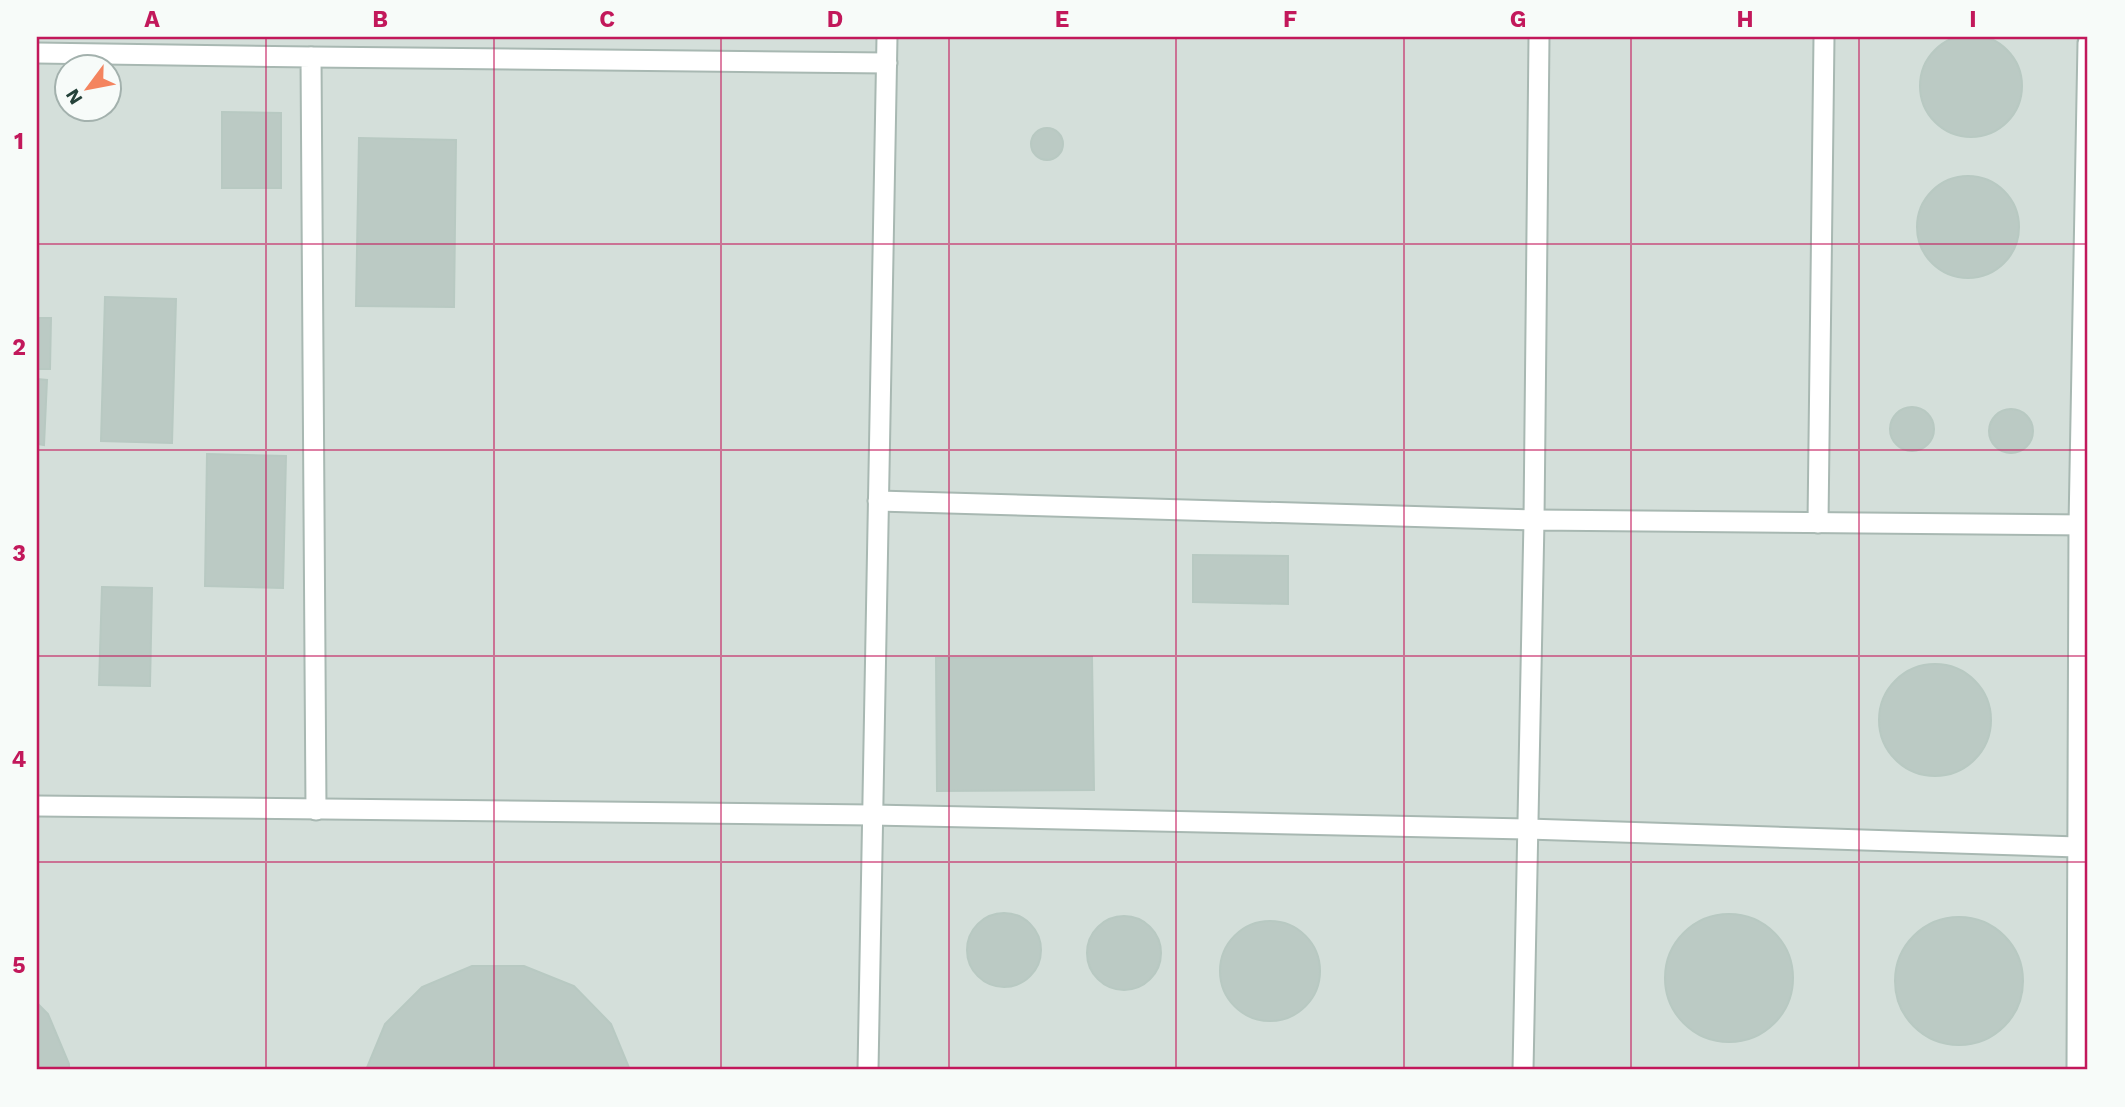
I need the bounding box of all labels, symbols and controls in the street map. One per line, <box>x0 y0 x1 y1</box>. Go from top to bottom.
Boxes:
text: A <box>144 6 160 33</box>
text: B <box>372 6 388 33</box>
text: C <box>599 6 615 33</box>
text: D <box>827 6 843 33</box>
text: E <box>1055 6 1069 33</box>
text: F <box>1283 6 1297 33</box>
text: G <box>1510 6 1526 33</box>
text: H <box>1736 6 1754 33</box>
text: I <box>1969 6 1977 33</box>
north arrow <box>52 52 122 122</box>
text: N <box>61 85 87 109</box>
text: 1 <box>14 128 24 155</box>
text: 2 <box>12 334 26 361</box>
text: 3 <box>12 540 26 567</box>
text: 4 <box>12 746 27 773</box>
text: 5 <box>12 952 26 979</box>

